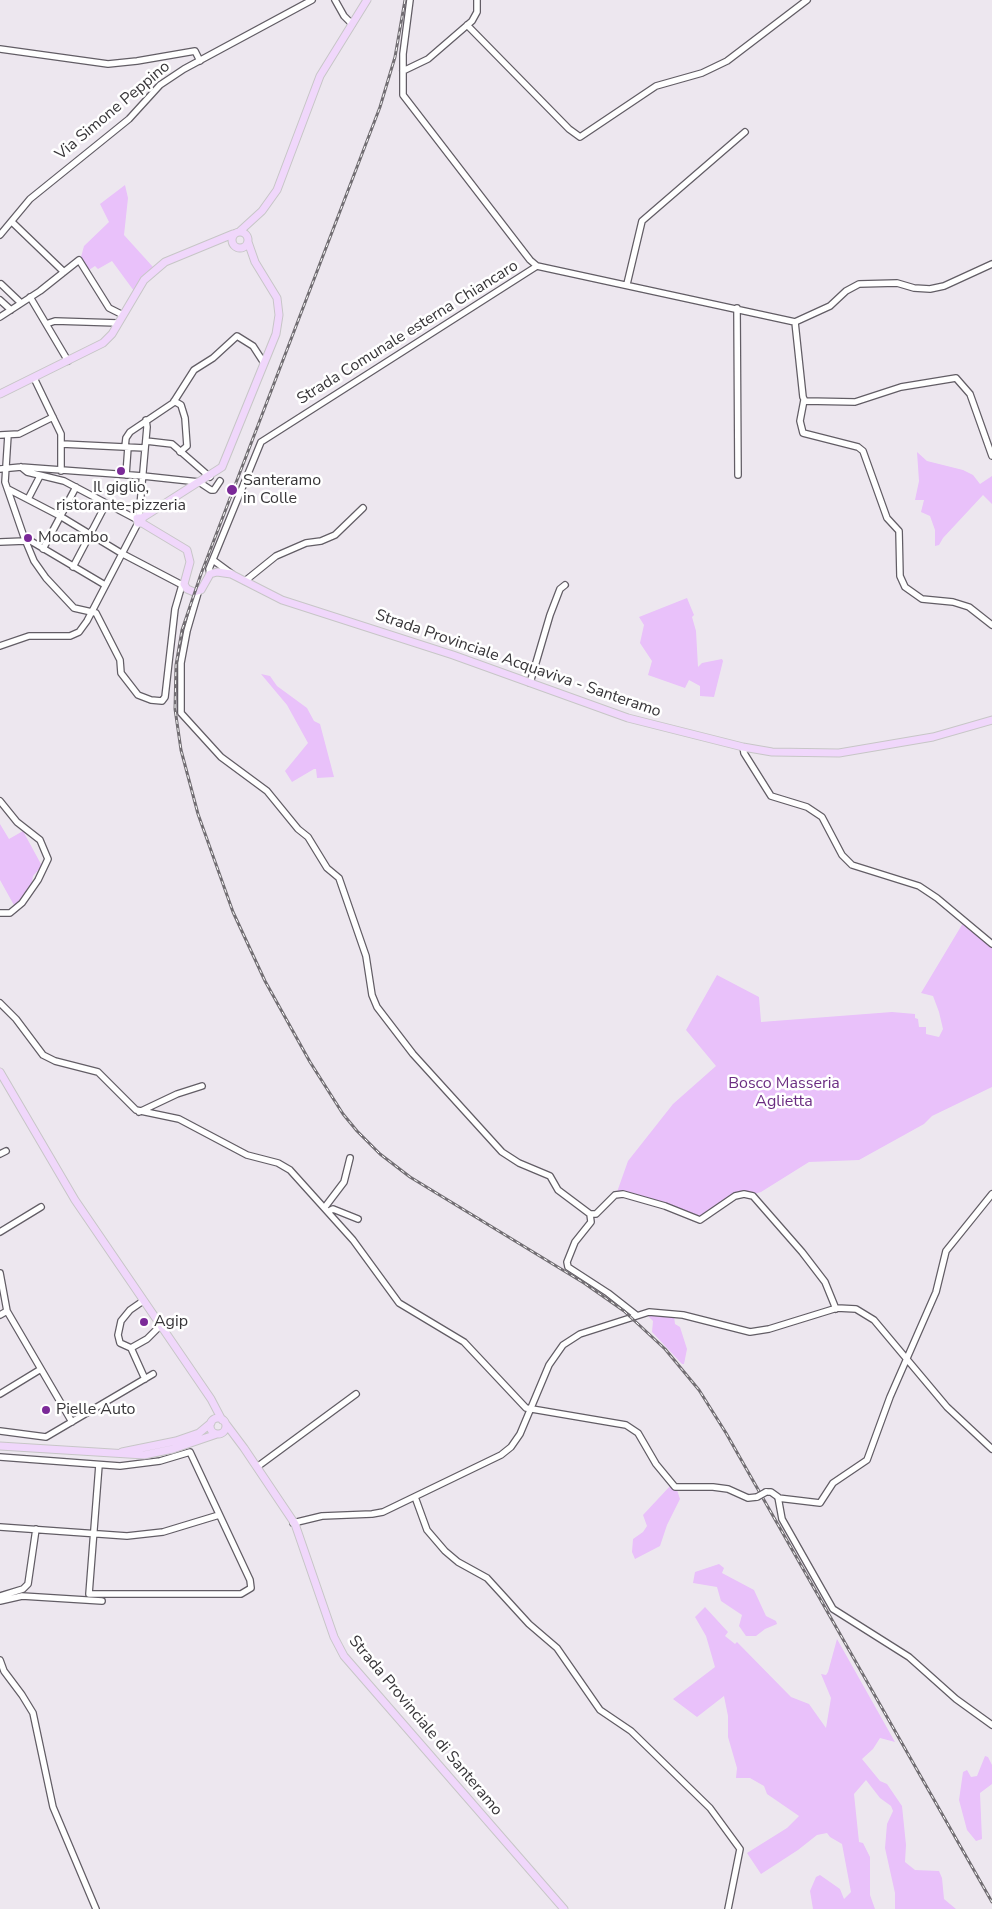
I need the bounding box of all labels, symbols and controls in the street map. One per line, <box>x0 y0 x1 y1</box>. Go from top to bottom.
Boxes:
street label: Via Simone Peppino <box>52 57 174 165</box>
street label: Strada Comunale esterna Chiancaro <box>294 257 522 409</box>
marker: Il giglio, ristorante-pizzeria <box>115 465 127 477</box>
place label: Santeramo in Colle <box>243 471 321 509</box>
place label: Il giglio, ristorante-pizzeria <box>56 478 186 516</box>
marker: Santeramo in Colle <box>225 483 239 497</box>
place label: Mocambo <box>38 528 108 548</box>
marker: Mocambo <box>22 532 34 544</box>
street label: Strada Provinciale Acquaviva - Santeramo <box>373 606 663 722</box>
park label: Bosco Masseria Aglietta <box>728 1074 840 1112</box>
place label: Agip <box>154 1312 188 1332</box>
marker: Agip <box>138 1316 150 1328</box>
place label: Pielle Auto <box>56 1400 135 1420</box>
marker: Pielle Auto <box>40 1404 52 1416</box>
street label: Strada Provinciale di Santeramo <box>344 1632 506 1820</box>

